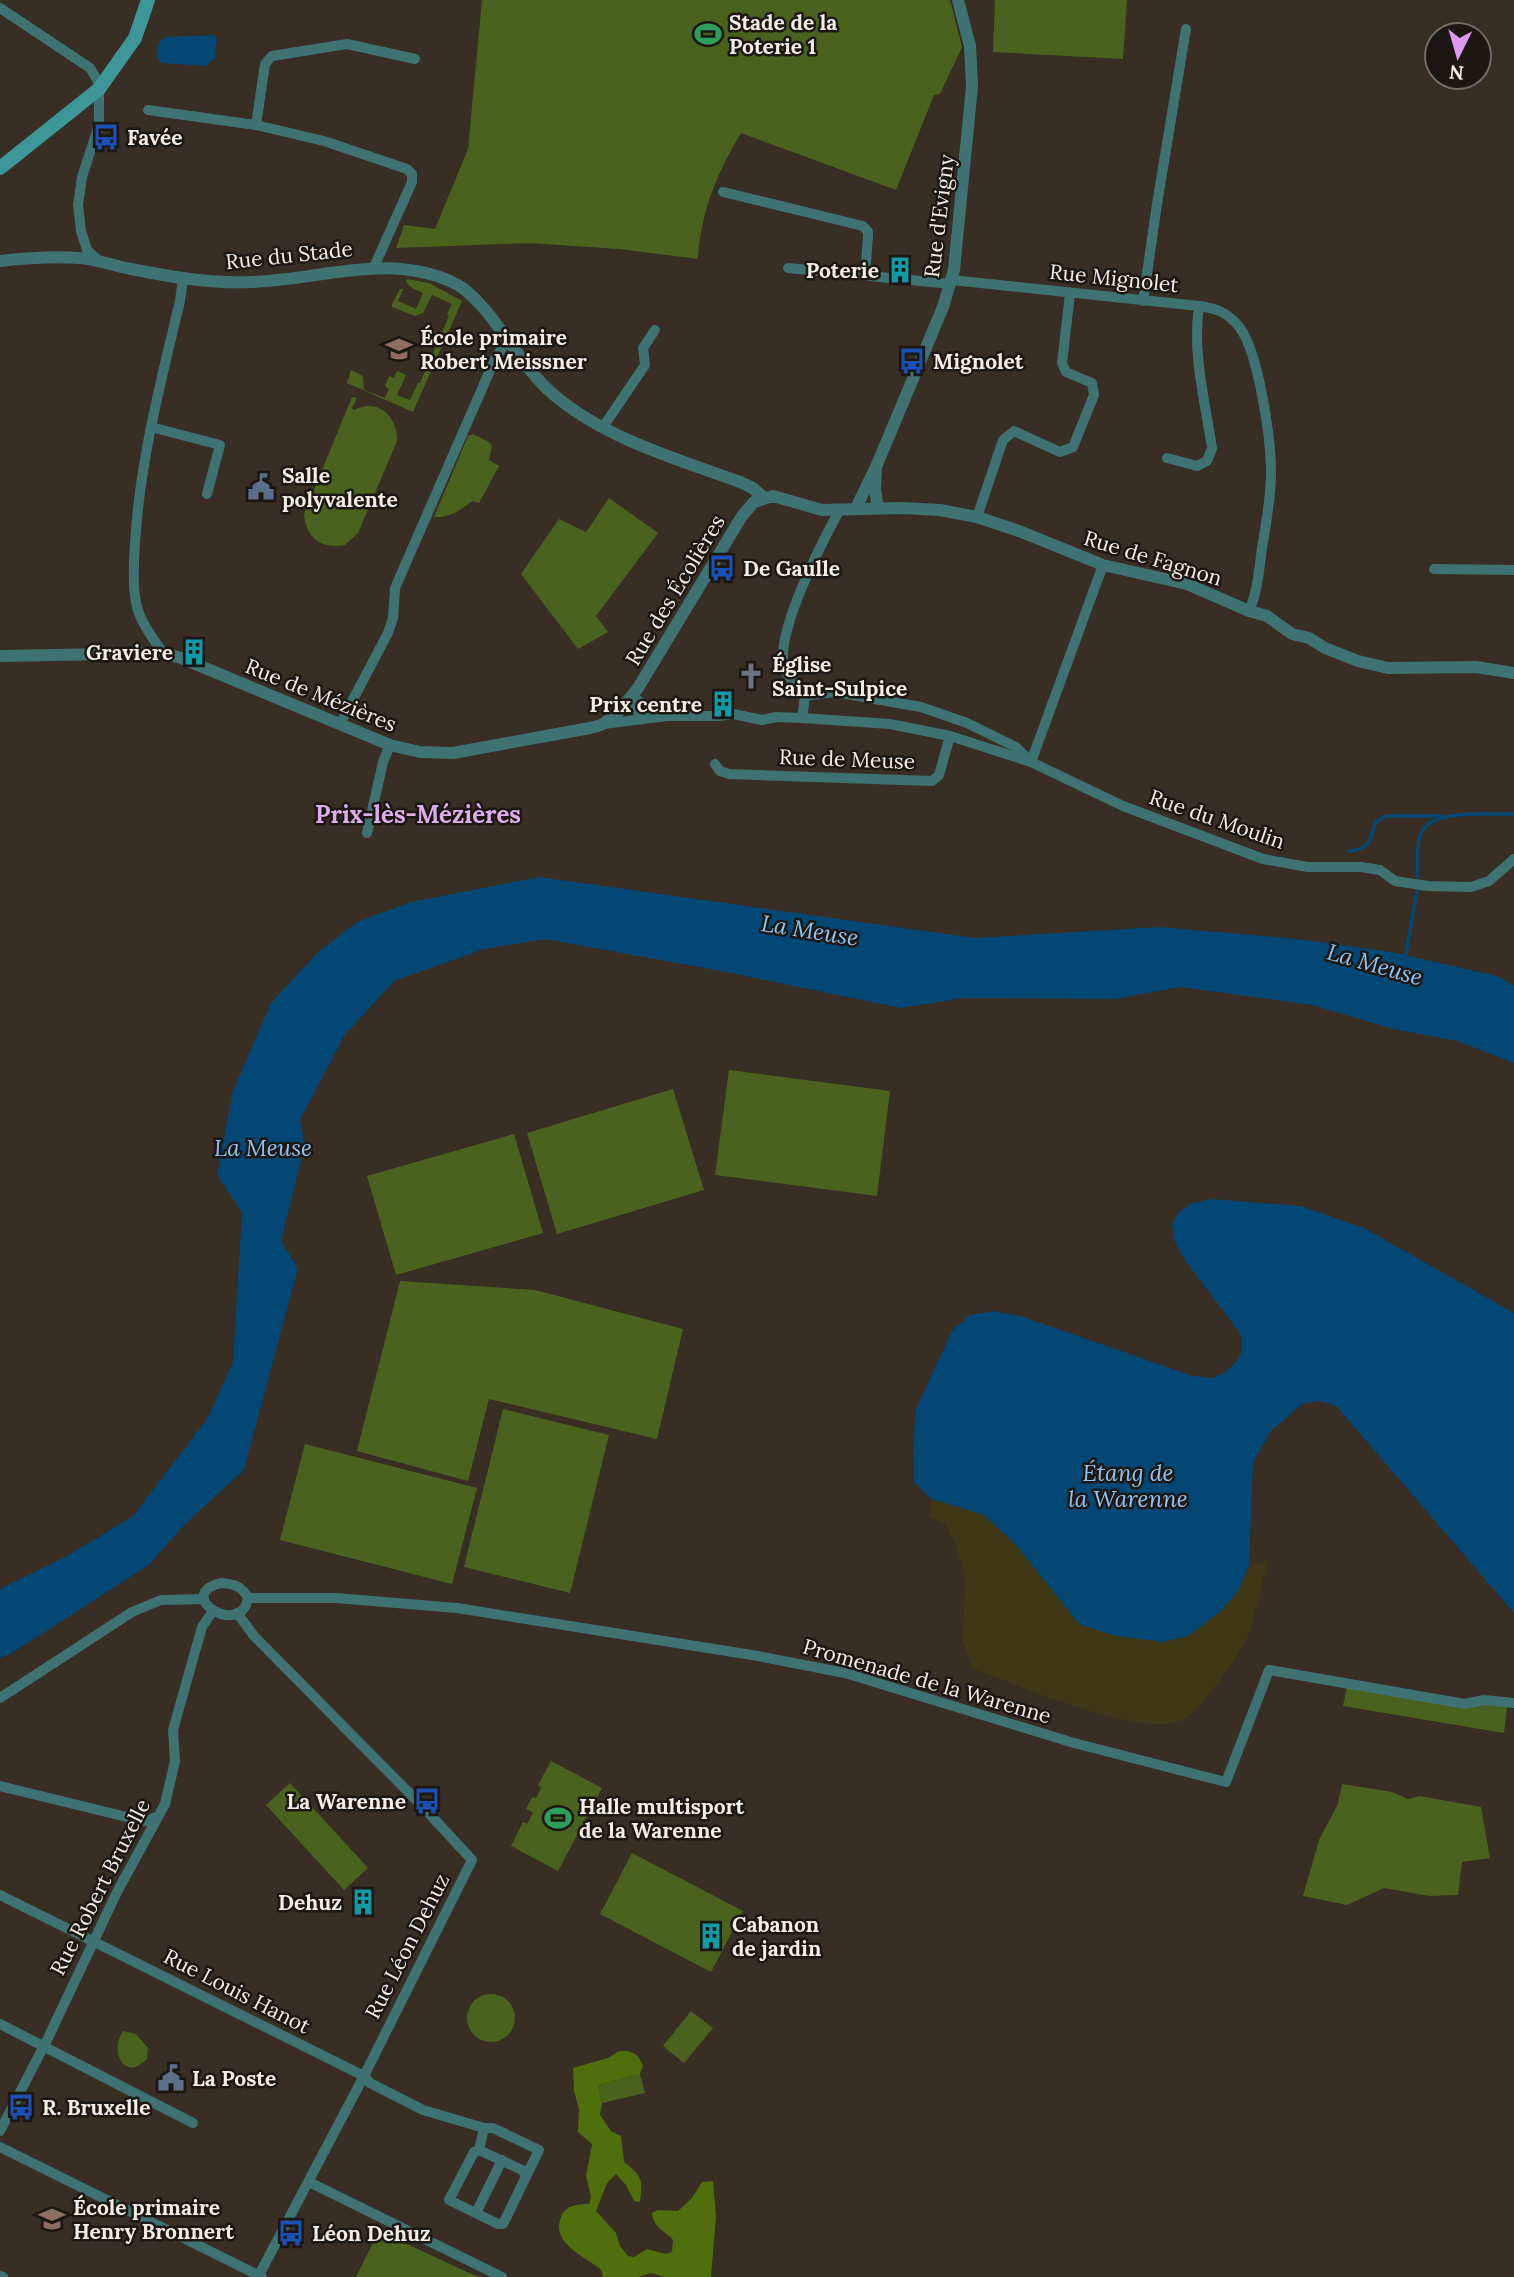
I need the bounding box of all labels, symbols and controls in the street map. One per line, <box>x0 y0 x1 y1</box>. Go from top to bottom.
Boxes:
place label: Stade de la Poterie 1 <box>729 9 837 60</box>
sports icon: Stade de la Poterie 1 <box>693 19 723 49</box>
north arrow <box>1423 21 1493 91</box>
text: N <box>1448 60 1465 86</box>
bus stop icon: Favée <box>91 122 121 152</box>
place label: Favée <box>127 124 183 151</box>
street label: Rue d'Evigny <box>918 153 960 279</box>
street label: Rue du Stade <box>224 235 354 275</box>
building icon: Poterie <box>885 255 915 285</box>
place label: Poterie <box>806 257 879 284</box>
street label: Rue Mignolet <box>1048 258 1181 298</box>
place label: École primaire Robert Meissner <box>420 324 587 375</box>
school or university icon: École primaire Robert Meissner <box>384 334 414 364</box>
bus stop icon: Mignolet <box>897 346 927 376</box>
place label: Mignolet <box>933 348 1024 375</box>
place label: Salle polyvalente <box>282 462 398 513</box>
public building icon: Salle polyvalente <box>246 472 276 502</box>
street label: Rue des Écolières <box>619 510 731 670</box>
street label: Rue de Fagnon <box>1081 524 1226 592</box>
bus stop icon: De Gaulle <box>707 553 737 583</box>
place label: De Gaulle <box>743 555 840 582</box>
building icon: Graviere <box>179 637 209 667</box>
place label: Graviere <box>86 639 173 666</box>
place label: Église Saint-Sulpice <box>772 651 907 702</box>
street label: Rue de Mézières <box>241 652 401 738</box>
church icon: Église Saint-Sulpice <box>736 661 766 691</box>
building icon: Prix centre <box>708 689 738 719</box>
place label: Prix centre <box>589 691 702 718</box>
street label: Rue de Meuse <box>778 743 916 775</box>
street label: Rue du Moulin <box>1146 783 1289 855</box>
district label: Prix-lès-Mézières <box>315 799 521 830</box>
water label: La Meuse <box>759 908 861 952</box>
water label: La Meuse <box>1324 937 1426 991</box>
water label: La Meuse <box>214 1133 312 1162</box>
water label: Étang de la Warenne <box>1068 1458 1188 1513</box>
street label: Promenade de la Warenne <box>800 1633 1054 1729</box>
bus stop icon: La Warenne <box>412 1786 442 1816</box>
place label: La Warenne <box>287 1788 406 1815</box>
place label: Halle multisport de la Warenne <box>579 1793 745 1844</box>
street label: Rue Robert Bruxelle <box>44 1794 156 1980</box>
sports icon: Halle multisport de la Warenne <box>543 1803 573 1833</box>
street label: Rue Léon Dehuz <box>359 1869 455 2023</box>
building icon: Dehuz <box>348 1887 378 1917</box>
place label: Dehuz <box>278 1889 342 1916</box>
place label: Cabanon de jardin <box>732 1911 821 1962</box>
building icon: Cabanon de jardin <box>696 1921 726 1951</box>
street label: Rue Louis Hanot <box>159 1942 316 2040</box>
public building icon: La Poste <box>156 2063 186 2093</box>
place label: La Poste <box>192 2065 276 2092</box>
bus stop icon: R. Bruxelle <box>6 2092 36 2122</box>
place label: R. Bruxelle <box>42 2094 150 2121</box>
place label: École primaire Henry Bronnert <box>73 2194 234 2245</box>
school or university icon: École primaire Henry Bronnert <box>37 2204 67 2234</box>
bus stop icon: Léon Dehuz <box>276 2218 306 2248</box>
place label: Léon Dehuz <box>312 2220 431 2247</box>

